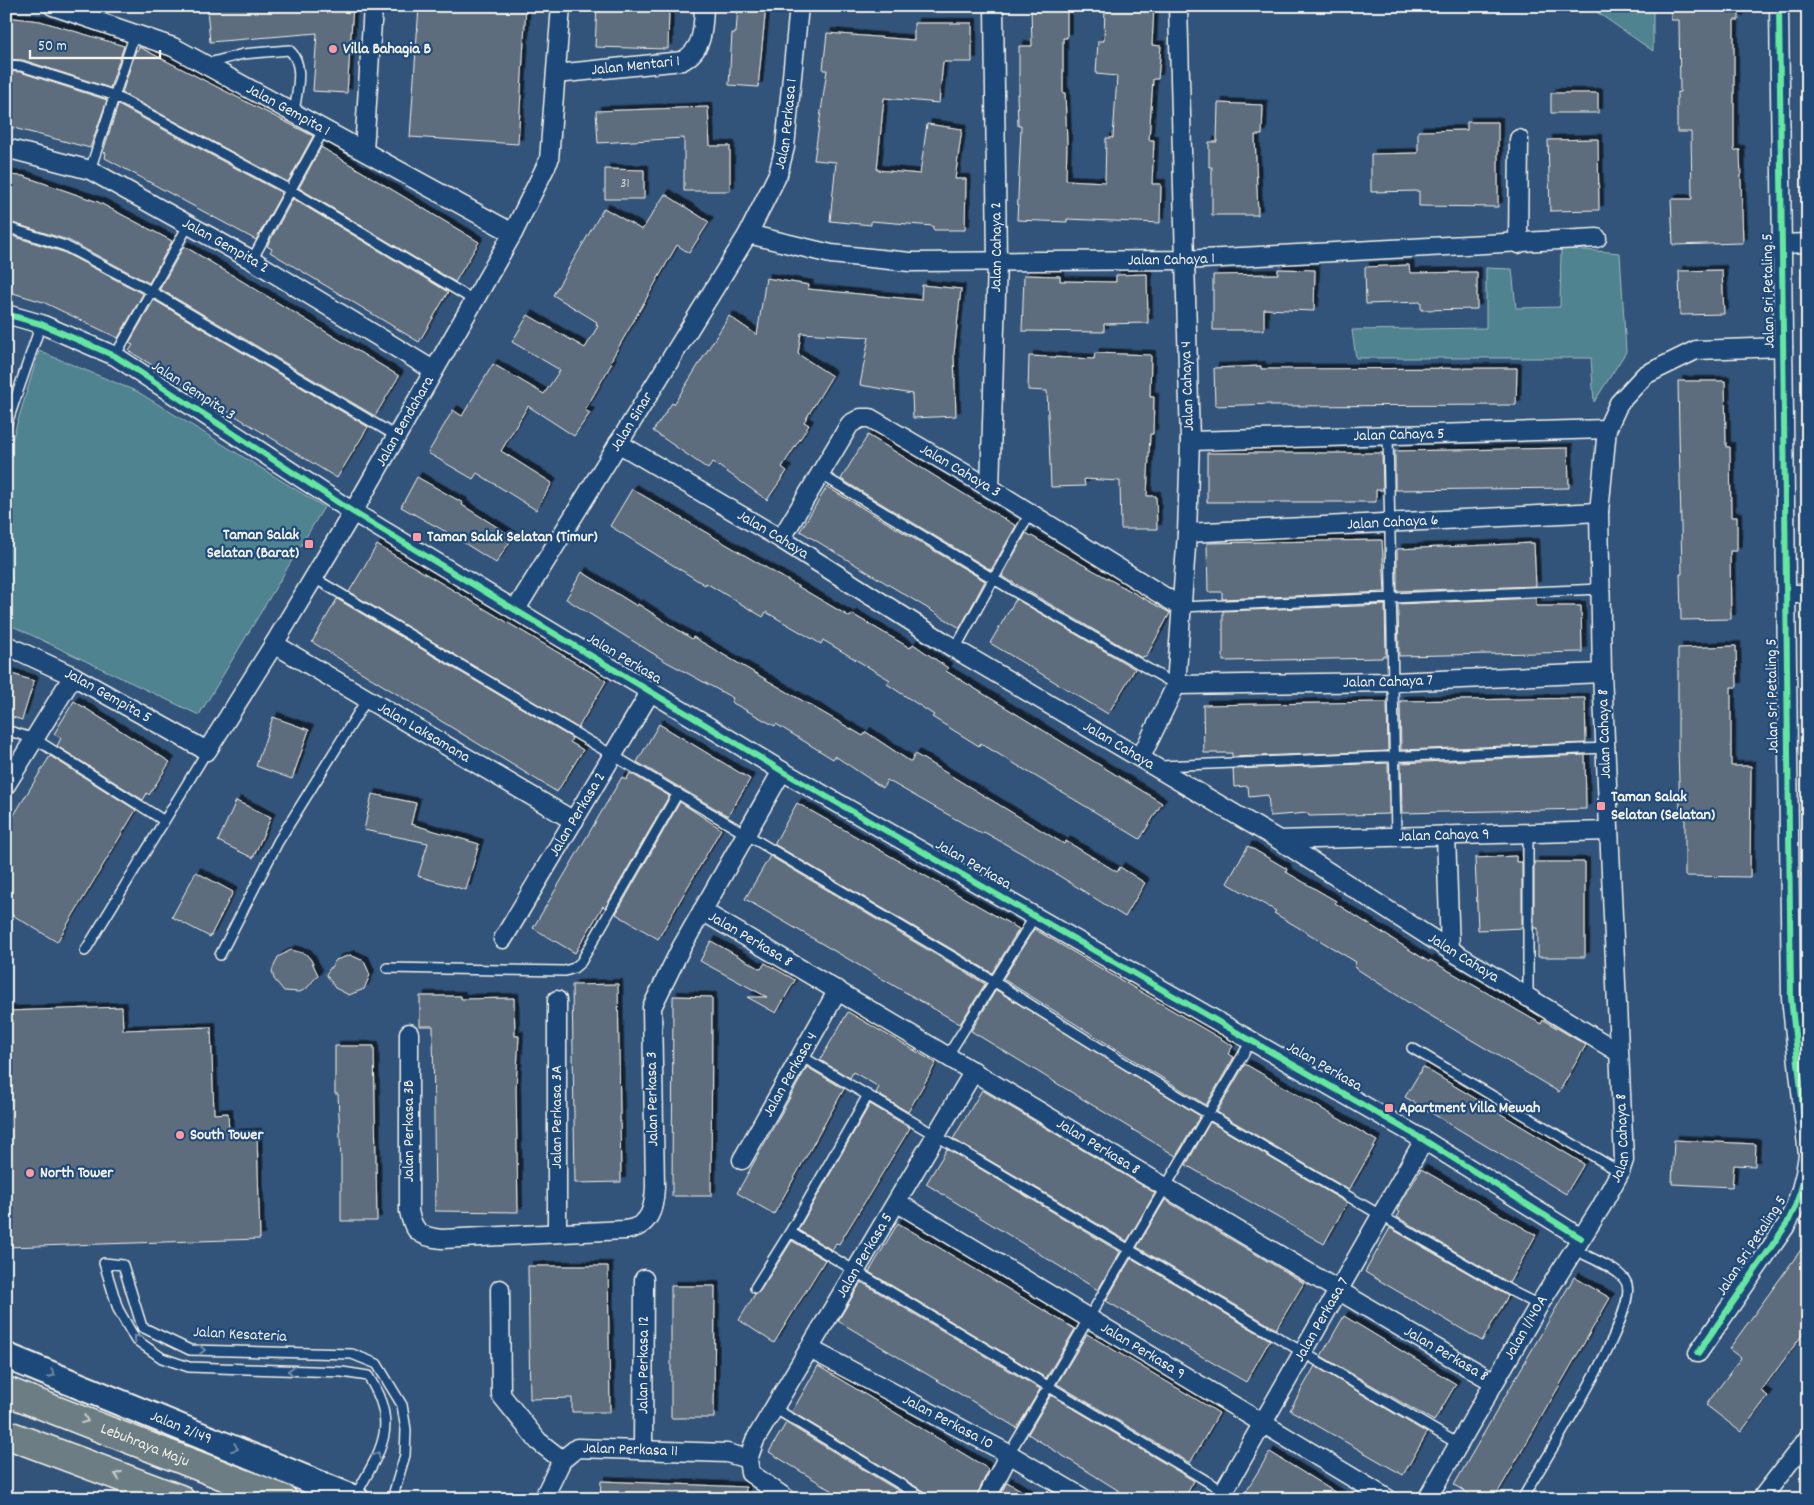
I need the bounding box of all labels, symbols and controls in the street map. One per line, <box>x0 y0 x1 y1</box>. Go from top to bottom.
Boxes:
scale bar <box>30 28 160 60</box>
text: 50 m <box>38 36 67 58</box>
place label: Villa Bahagia B <box>343 38 431 61</box>
marker: Villa Bahagia B <box>327 43 339 55</box>
street label: Jalan Mentari 1 <box>590 50 681 82</box>
street label: Jalan Perkasa 1 <box>768 77 803 172</box>
street label: Jalan Gempita 1 <box>242 78 334 142</box>
house number: 31 <box>620 174 630 194</box>
street label: Jalan Cahaya 2 <box>985 202 1009 293</box>
street label: Jalan Gempita 2 <box>178 212 273 279</box>
street label: Jalan Sri Petaling 5 <box>1756 233 1782 349</box>
street label: Jalan Cahaya 1 <box>1128 247 1215 272</box>
street label: Jalan Cahaya 4 <box>1175 341 1201 431</box>
street label: Jalan Gempita 3 <box>146 355 240 427</box>
street label: Jalan Bendahara <box>370 371 440 471</box>
street label: Jalan Sinar <box>604 387 659 456</box>
street label: Jalan Cahaya 5 <box>1353 422 1445 448</box>
street label: Jalan Cahaya 3 <box>915 438 1005 503</box>
street label: Jalan Cahaya <box>733 504 814 565</box>
street label: Jalan Cahaya 6 <box>1346 509 1439 536</box>
place label: Taman Salak Selatan (Barat) <box>207 524 299 565</box>
place label: Taman Salak Selatan (Timur) <box>427 526 598 549</box>
marker: Taman Salak Selatan (Timur) <box>411 531 423 543</box>
marker: Taman Salak Selatan (Barat) <box>303 538 315 550</box>
street label: Jalan Perkasa <box>582 627 666 691</box>
street label: Jalan Sri Petaling 5 <box>1760 638 1786 754</box>
street label: Jalan Gempita 5 <box>61 662 156 729</box>
street label: Jalan Cahaya 7 <box>1343 669 1433 694</box>
street label: Jalan Cahaya 8 <box>1592 689 1618 779</box>
street label: Jalan Laksamana <box>373 696 475 769</box>
street label: Jalan Cahaya <box>1078 715 1159 776</box>
street label: Jalan Perkasa 2 <box>543 768 612 861</box>
place label: Taman Salak Selatan (Selatan) <box>1611 786 1715 827</box>
marker: Taman Salak Selatan (Selatan) <box>1595 800 1607 812</box>
street label: Jalan Cahaya 9 <box>1398 823 1490 848</box>
street label: Jalan Perkasa <box>931 834 1016 896</box>
street label: Jalan Perkasa 8 <box>704 905 797 973</box>
street label: Jalan Cahaya <box>1423 927 1504 989</box>
street label: Jalan Perkasa 4 <box>757 1028 823 1122</box>
street label: Jalan Perkasa <box>1282 1036 1367 1098</box>
street label: Jalan Perkasa 3 <box>641 1051 665 1147</box>
street label: Jalan Perkasa 3A <box>546 1065 569 1169</box>
street label: Jalan Perkasa 3B <box>398 1080 421 1182</box>
street label: Jalan Cahaya 8 <box>1605 1093 1635 1187</box>
place label: Apartment Villa Mewah <box>1399 1097 1540 1120</box>
marker: Apartment Villa Mewah <box>1383 1102 1395 1114</box>
street label: Jalan Perkasa 8 <box>1052 1113 1145 1181</box>
place label: South Tower <box>190 1124 264 1147</box>
marker: South Tower <box>174 1129 186 1141</box>
place label: North Tower <box>40 1162 114 1185</box>
marker: North Tower <box>24 1167 36 1179</box>
street label: Jalan Sri Petaling 5 <box>1711 1191 1793 1301</box>
street label: Jalan Perkasa 5 <box>830 1208 899 1302</box>
street label: Jalan Perkasa 7 <box>1288 1273 1355 1366</box>
street label: Jalan 1/140A <box>1498 1290 1554 1364</box>
street label: Jalan Perkasa 12 <box>632 1316 655 1414</box>
street label: Jalan Perkasa 9 <box>1096 1316 1190 1385</box>
street label: Jalan Perkasa 8 <box>1400 1320 1493 1388</box>
street label: Jalan Kesateria <box>193 1321 288 1349</box>
one-way arrow <box>134 1335 143 1344</box>
one-way arrow <box>198 1345 206 1356</box>
one-way arrow <box>286 1365 294 1376</box>
one-way arrow <box>47 1369 55 1379</box>
street label: Jalan Perkasa 10 <box>898 1388 998 1455</box>
street label: Jalan 2/149 <box>147 1405 215 1450</box>
one-way arrow <box>80 1414 89 1424</box>
street label: Lebuhraya Maju <box>97 1417 193 1473</box>
street label: Jalan Perkasa 11 <box>582 1437 678 1463</box>
one-way arrow <box>230 1441 239 1452</box>
one-way arrow <box>371 1451 381 1460</box>
one-way arrow <box>114 1471 123 1481</box>

